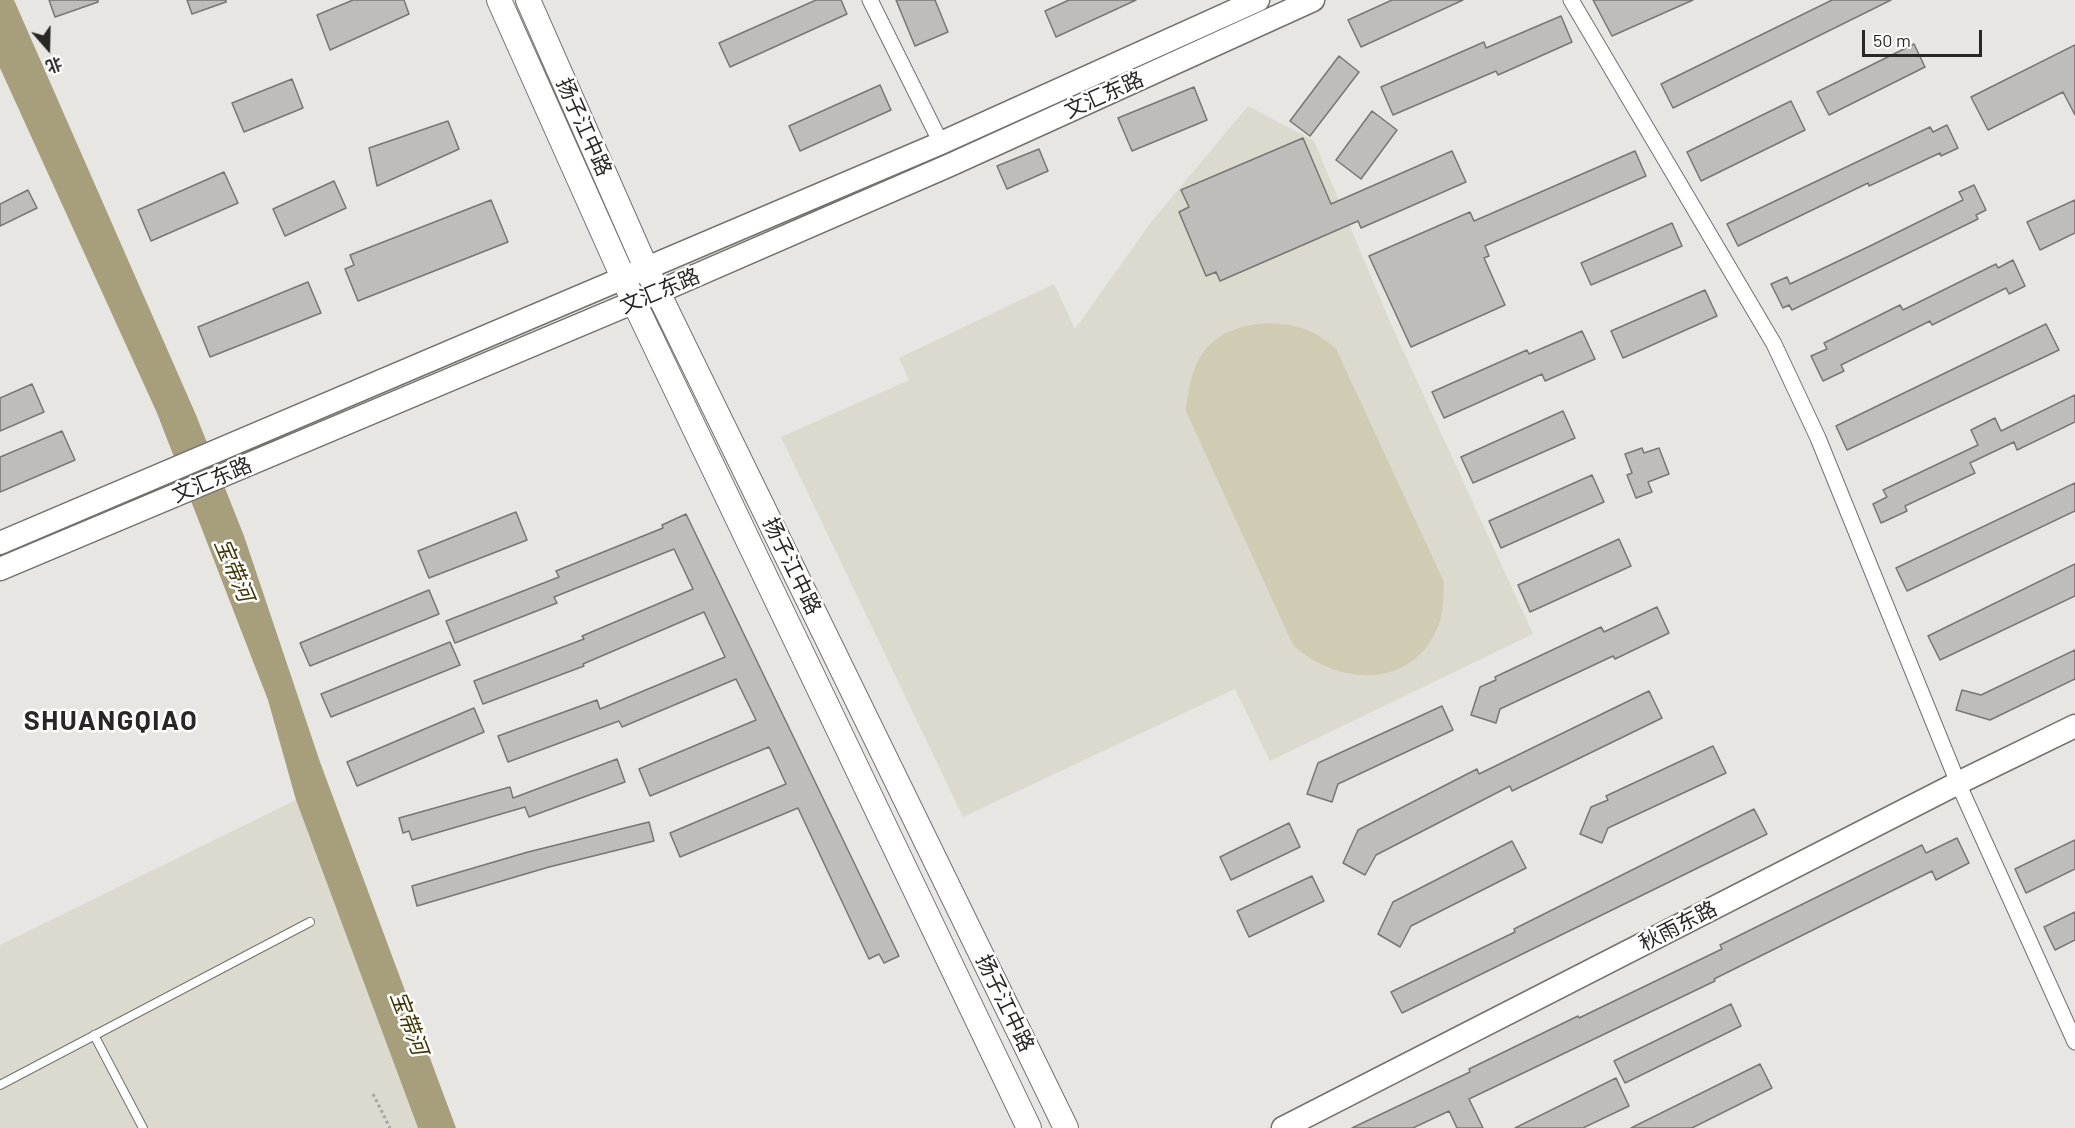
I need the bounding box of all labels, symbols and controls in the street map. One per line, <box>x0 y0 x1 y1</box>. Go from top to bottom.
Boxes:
north arrow <box>18 18 78 78</box>
scale bar <box>1865 18 1985 56</box>
text: 50 m <box>1873 29 1911 51</box>
text: 北 <box>44 54 65 77</box>
street label: 文汇东路 <box>1061 66 1147 124</box>
street label: 扬子江中路 <box>551 74 617 180</box>
street label: 文汇东路 <box>616 263 704 319</box>
street label: 文汇东路 <box>168 452 256 508</box>
street label: 扬子江中路 <box>758 513 826 619</box>
water label: 宝带河 <box>209 534 259 606</box>
district label: SHUANGQIAO <box>24 705 198 737</box>
street label: 秋雨东路 <box>1635 896 1721 956</box>
street label: 扬子江中路 <box>971 950 1039 1056</box>
water label: 宝带河 <box>385 987 433 1059</box>

